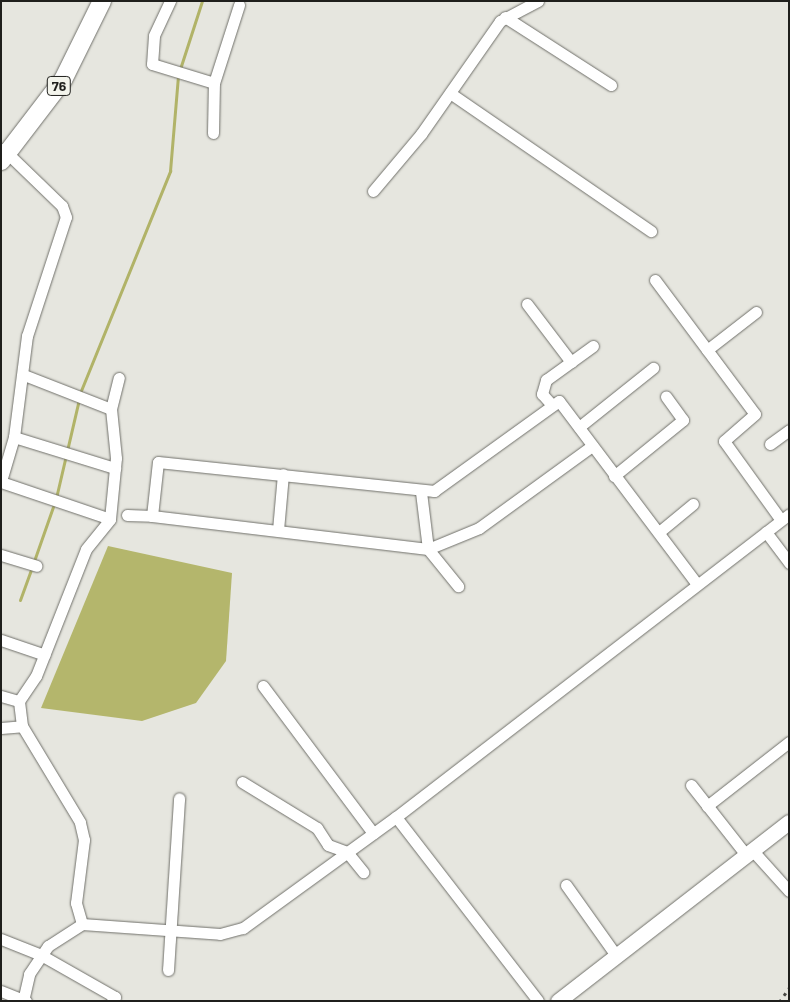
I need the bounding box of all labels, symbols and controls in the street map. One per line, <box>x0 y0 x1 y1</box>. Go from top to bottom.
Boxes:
road number: 76 <box>46 74 72 98</box>

